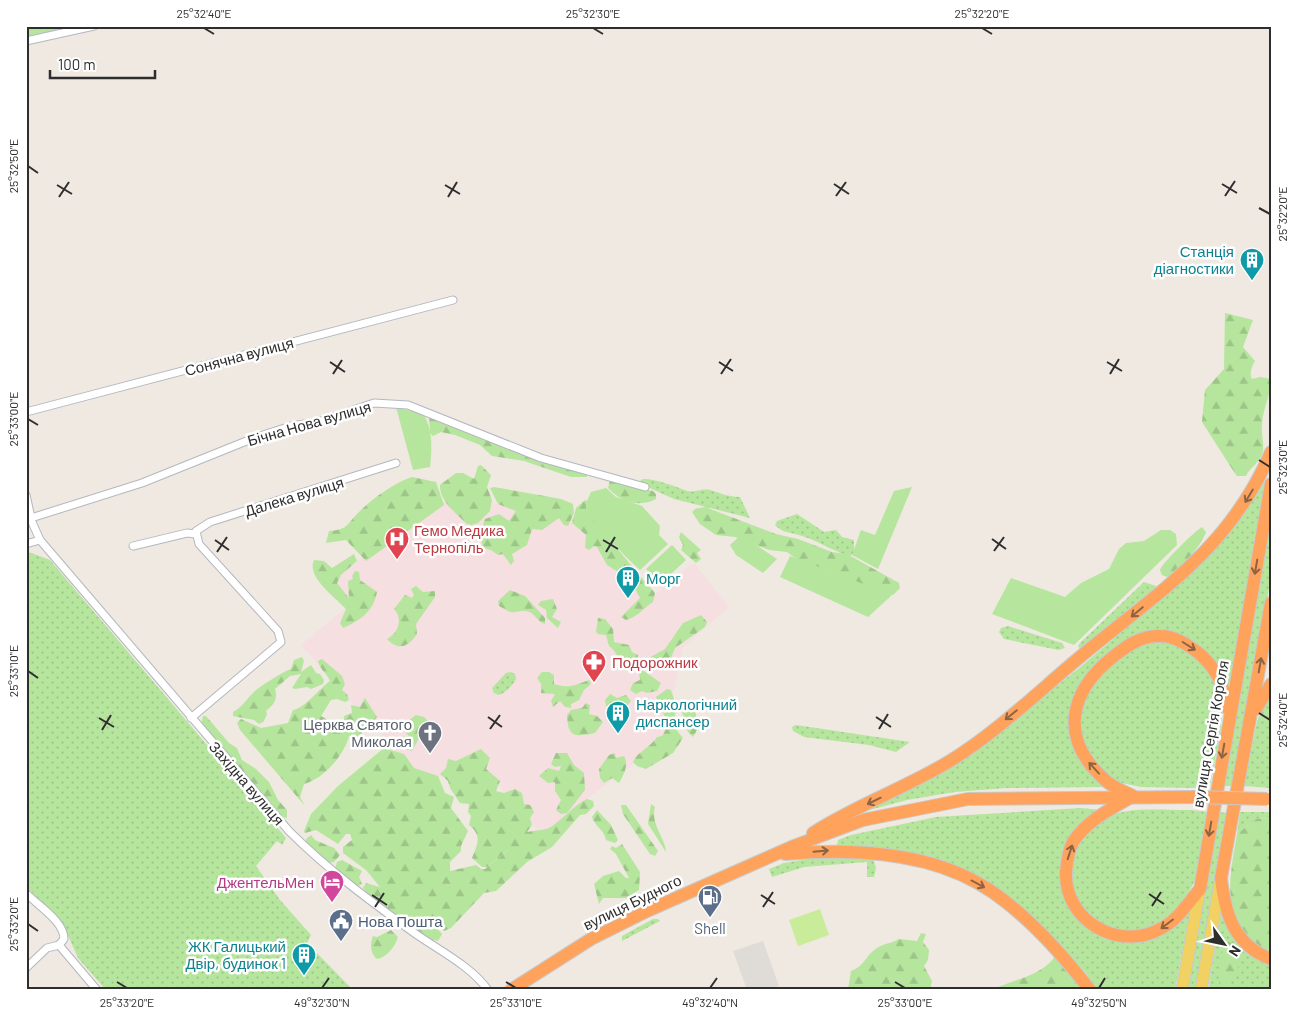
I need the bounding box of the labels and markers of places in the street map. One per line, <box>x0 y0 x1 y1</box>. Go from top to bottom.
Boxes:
place label: Станція діагностики <box>1154 242 1234 277</box>
building icon: Станція діагностики <box>1239 247 1265 281</box>
place label: Гемо Медика Тернопіль <box>414 521 505 556</box>
hospital icon: Гемо Медика Тернопіль <box>384 526 410 560</box>
building icon: Морг <box>615 565 641 599</box>
place label: Морг <box>646 569 681 587</box>
pharmacy icon: Подорожник <box>581 649 607 683</box>
place label: Подорожник <box>612 653 698 671</box>
place label: Наркологічний диспансер <box>636 695 737 730</box>
building icon: Наркологічний диспансер <box>605 700 631 734</box>
place label: Церква Святого Миколая <box>303 715 412 750</box>
church icon: Церква Святого Миколая <box>417 720 443 754</box>
hotel icon: ДжентельМен <box>319 869 345 903</box>
place label: ДжентельМен <box>217 873 314 891</box>
fuel station icon: Shell <box>697 884 723 918</box>
public building icon: Нова Пошта <box>328 908 354 942</box>
place label: Нова Пошта <box>358 912 443 930</box>
place label: Shell <box>694 919 726 937</box>
place label: ЖК Галицький Двір, будинок 1 <box>185 937 286 972</box>
building icon: ЖК Галицький Двір, будинок 1 <box>291 942 317 976</box>

